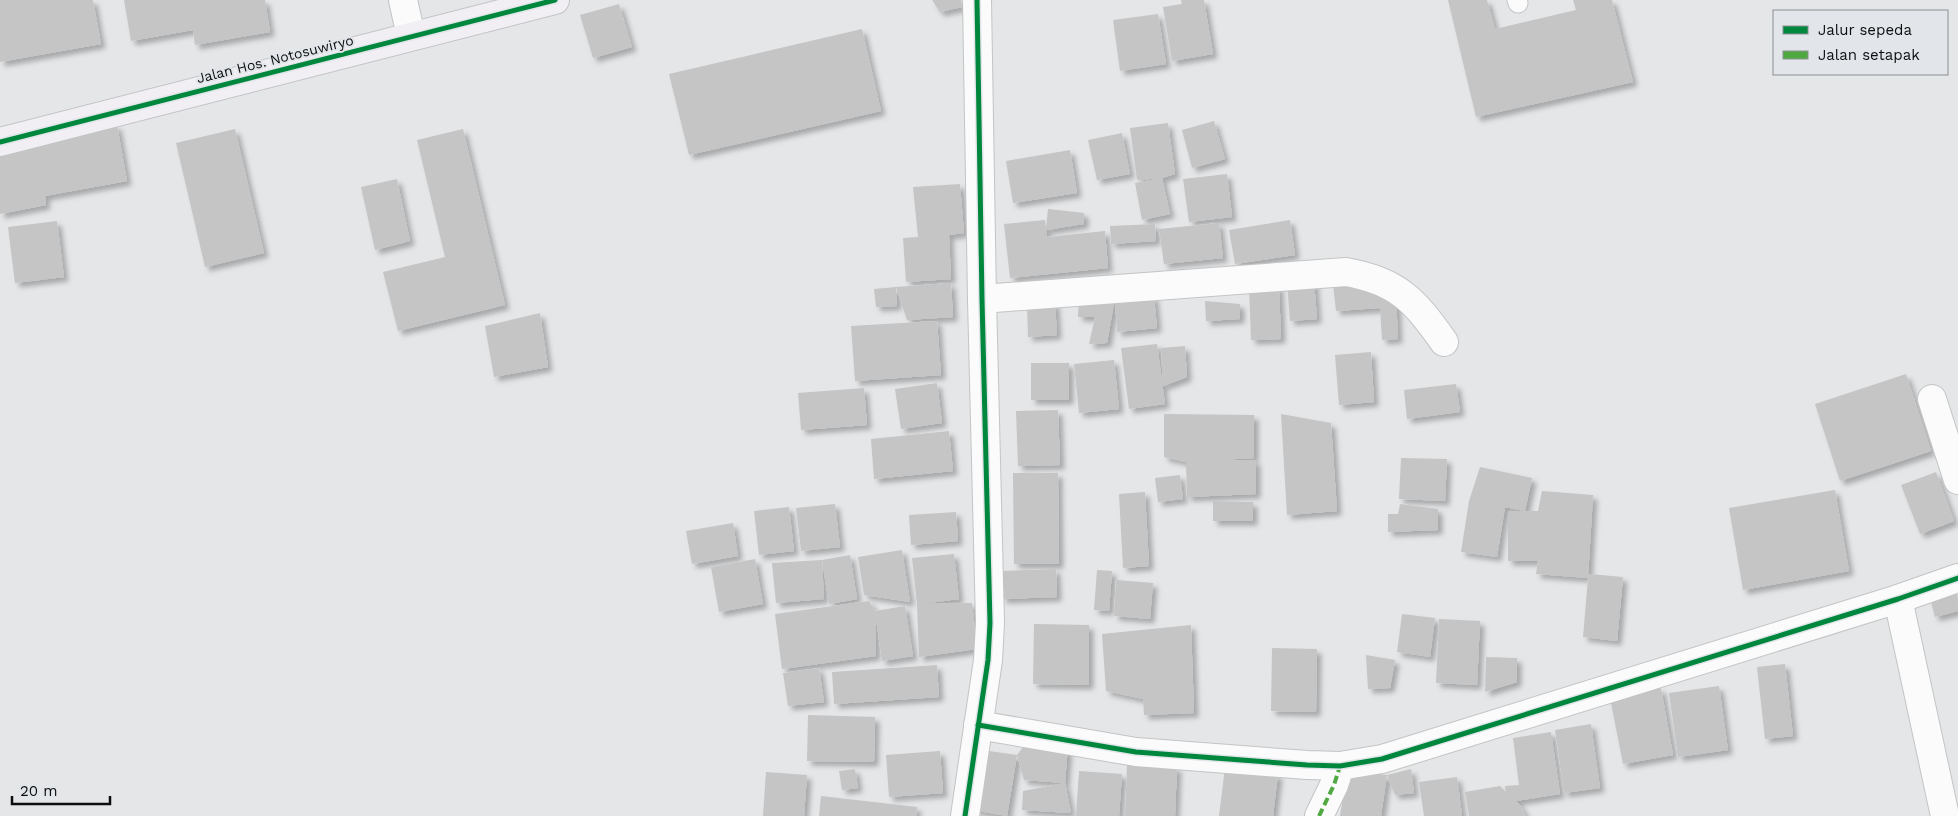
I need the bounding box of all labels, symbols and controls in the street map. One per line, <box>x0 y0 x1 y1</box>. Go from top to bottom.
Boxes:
legend <box>1773 10 1948 75</box>
text: Jalur sepeda <box>1818 21 1912 39</box>
street label: Jalan Hos. Notosuwiryo <box>195 32 355 86</box>
text: Jalan setapak <box>1818 46 1920 64</box>
scale bar <box>12 774 110 806</box>
text: 20 m <box>20 782 58 800</box>

